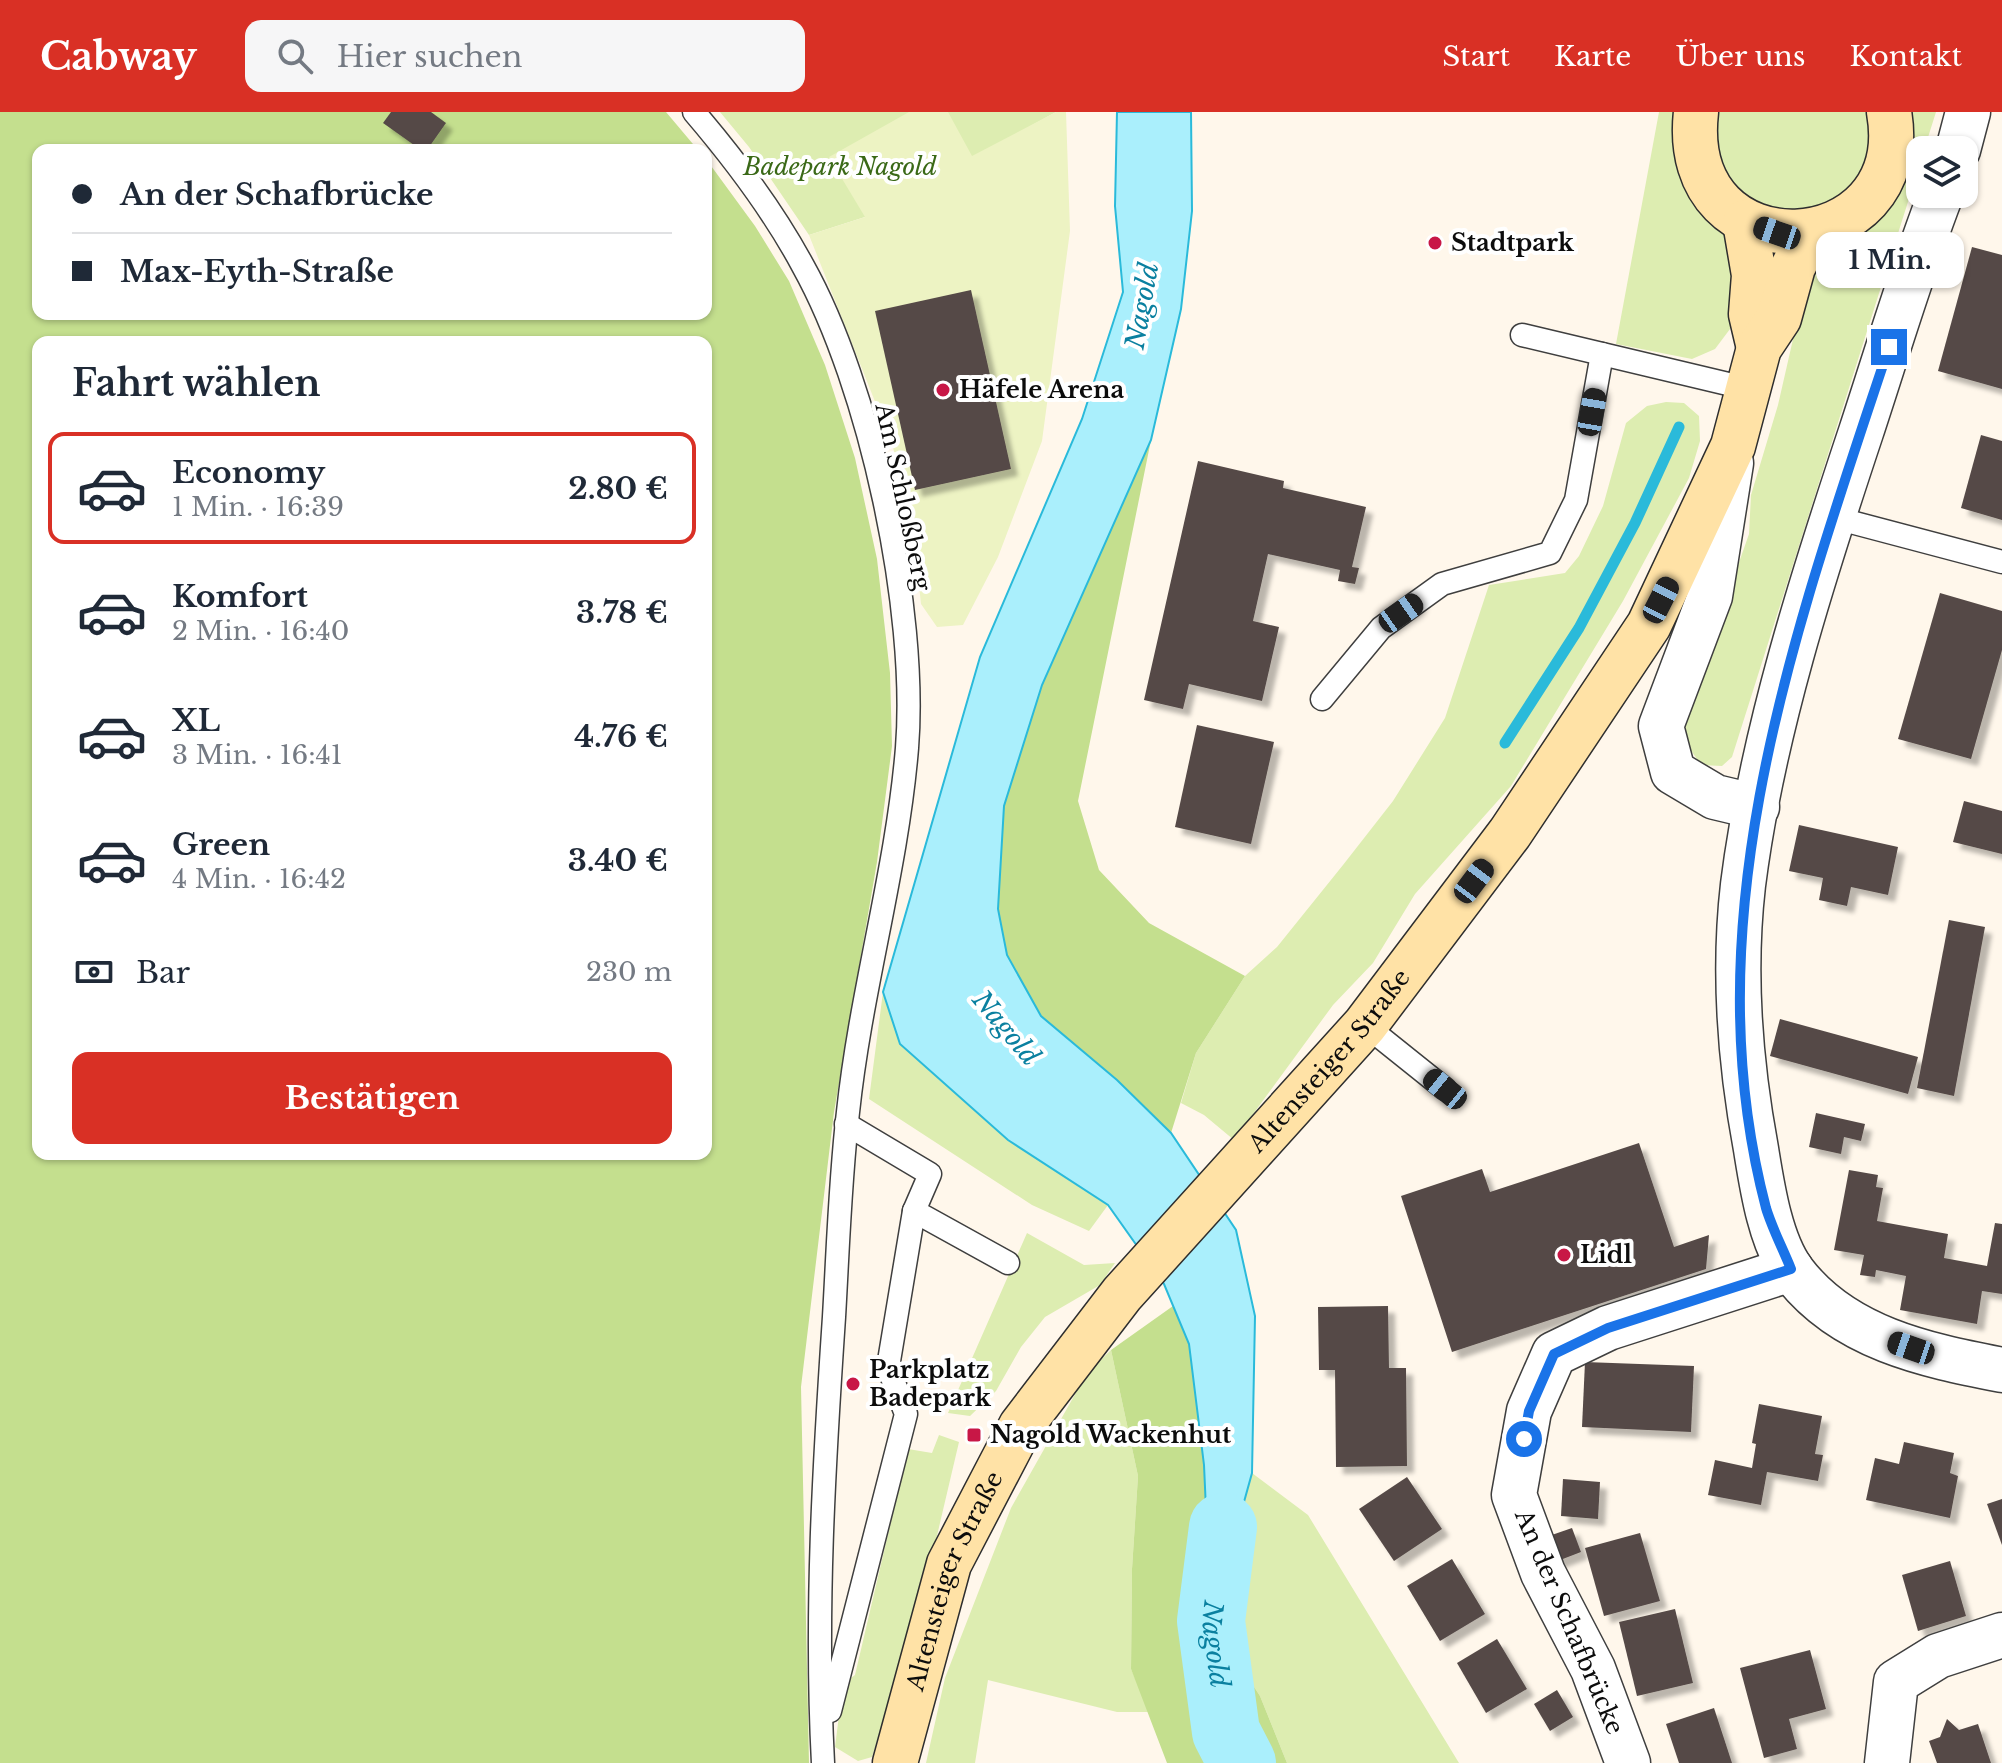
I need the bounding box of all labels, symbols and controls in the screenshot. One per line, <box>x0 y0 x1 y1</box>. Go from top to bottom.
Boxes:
search box <box>245 20 805 92</box>
text: Cabway <box>40 33 197 80</box>
icon: search <box>273 34 317 78</box>
text: Hier suchen <box>337 38 522 75</box>
text: Start <box>1442 39 1510 74</box>
text: Karte <box>1554 39 1631 74</box>
text: Über uns <box>1675 39 1805 74</box>
text: Kontakt <box>1849 39 1962 74</box>
map controls <box>1906 136 1978 208</box>
button: layers <box>1906 136 1978 208</box>
park label: Badepark Nagold <box>742 152 937 181</box>
text: An der Schafbrücke <box>120 176 434 213</box>
car <box>1750 214 1804 252</box>
place label: Stadtpark <box>1451 228 1575 257</box>
callout: 1 Min. <box>1815 231 1963 287</box>
marker: Stadtpark <box>1426 234 1444 252</box>
text: 1 Min. <box>1848 244 1932 276</box>
text: Max-Eyth-Straße <box>120 253 394 290</box>
water label: Nagold <box>1118 260 1165 353</box>
route end <box>1871 329 1907 365</box>
text: Fahrt wählen <box>72 361 320 406</box>
place label: Häfele Arena <box>959 375 1124 404</box>
marker: Häfele Arena <box>934 381 952 399</box>
car <box>1576 386 1608 438</box>
street label: Am Schloßberg <box>869 399 938 594</box>
icon: car <box>76 452 148 524</box>
text: Economy <box>172 454 325 491</box>
text: 2.80 € <box>568 470 668 507</box>
text: 1 Min. · 16:39 <box>172 491 344 523</box>
car <box>1639 573 1683 627</box>
icon: car <box>76 576 148 648</box>
text: Komfort <box>172 578 308 615</box>
car <box>1374 589 1428 637</box>
text: 3.78 € <box>576 594 668 631</box>
text: 2 Min. · 16:40 <box>172 615 349 647</box>
icon: car <box>76 700 148 772</box>
text: XL <box>172 702 220 739</box>
text: 4.76 € <box>574 718 668 755</box>
text: 3 Min. · 16:41 <box>172 739 342 771</box>
icon: car <box>76 824 148 896</box>
text: Green <box>172 826 270 863</box>
text: 3.40 € <box>568 842 668 879</box>
car <box>1450 855 1498 907</box>
text: 4 Min. · 16:42 <box>172 863 346 895</box>
icon: cash <box>72 950 116 994</box>
text: Bar <box>136 954 190 991</box>
text: 230 m <box>586 956 672 988</box>
street label: Altensteiger Straße <box>1241 963 1416 1159</box>
water label: Nagold <box>965 984 1047 1072</box>
button: Bestätigen <box>72 1052 672 1144</box>
car <box>1419 1065 1471 1113</box>
place label: Lidl <box>1580 1240 1632 1269</box>
marker: Lidl <box>1555 1246 1573 1264</box>
car <box>1884 1329 1938 1367</box>
place label: Parkplatz Badepark <box>869 1355 992 1412</box>
marker: Parkplatz Badepark <box>844 1375 862 1393</box>
place label: Nagold Wackenhut <box>990 1420 1232 1449</box>
route start <box>1506 1421 1542 1457</box>
marker: Nagold Wackenhut <box>965 1426 983 1444</box>
street label: Altensteiger Straße <box>900 1466 1009 1695</box>
street label: An der Schafbrücke <box>1509 1504 1630 1739</box>
water label: Nagold <box>1195 1598 1236 1690</box>

